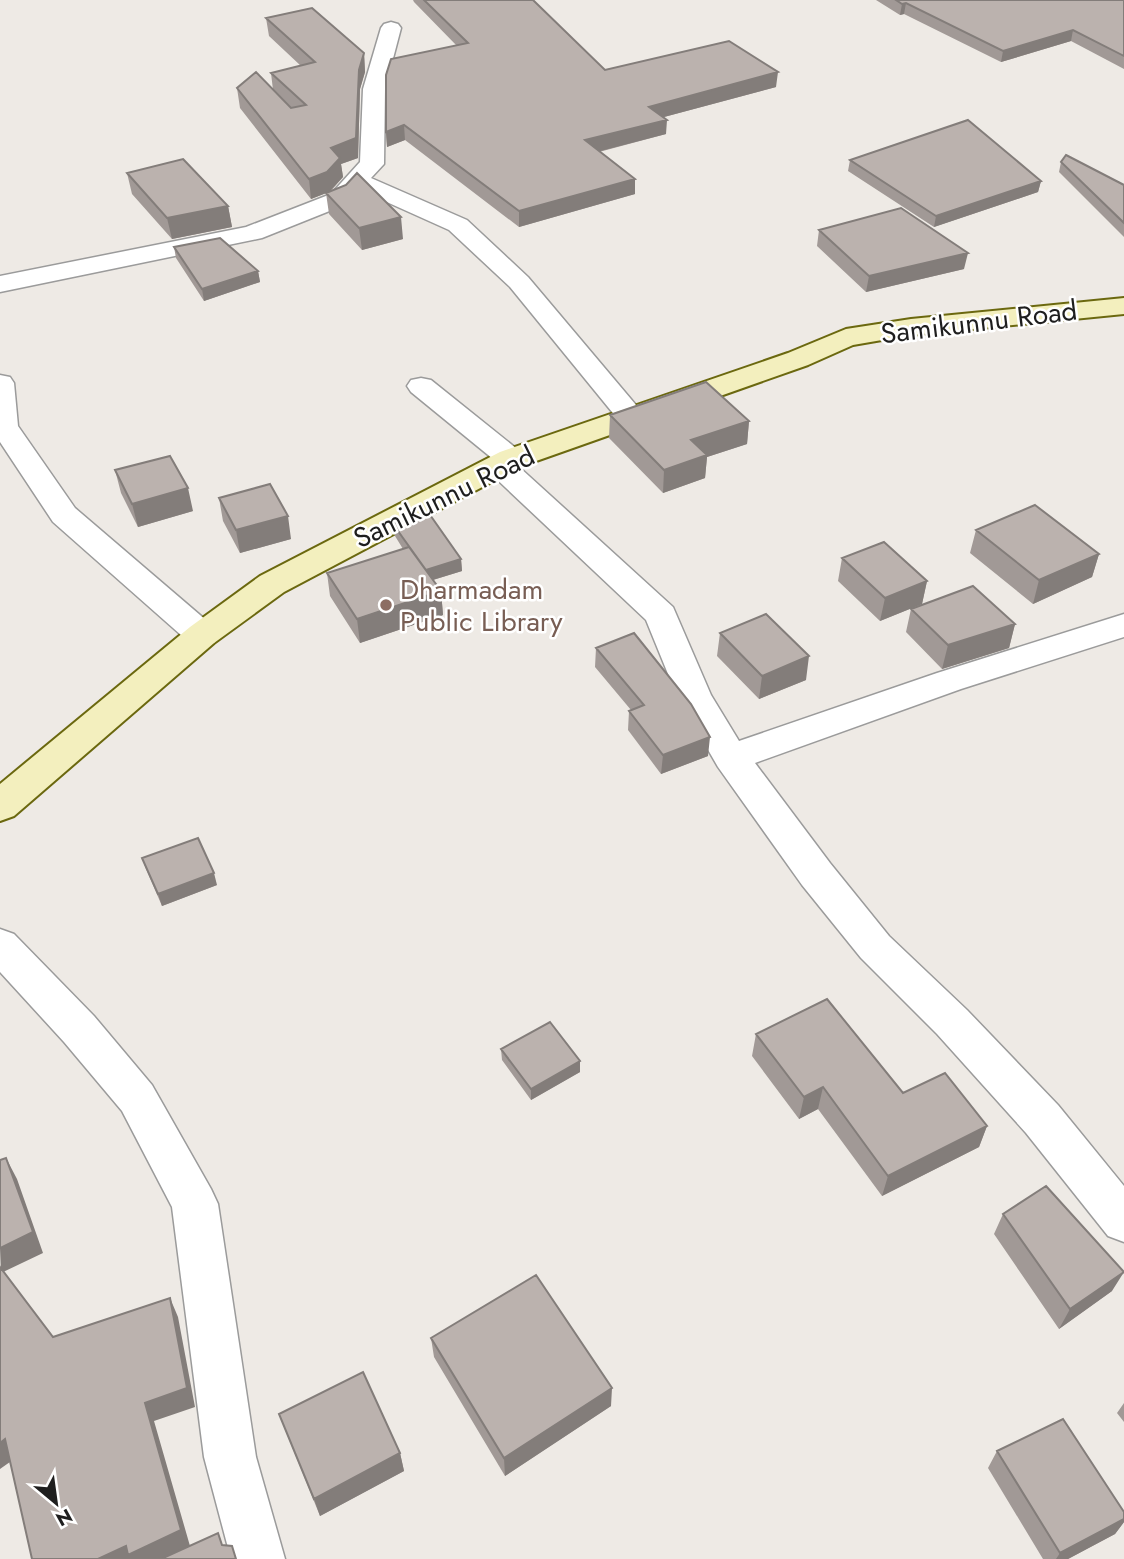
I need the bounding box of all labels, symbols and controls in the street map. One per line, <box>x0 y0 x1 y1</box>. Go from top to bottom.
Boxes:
street label: Samikunnu Road <box>878 290 1080 354</box>
street label: Samikunnu Road <box>346 435 542 559</box>
place label: Dharmadam Public Library <box>400 569 563 642</box>
marker: Dharmadam Public Library <box>378 597 394 613</box>
north arrow <box>21 1468 91 1538</box>
text: N <box>51 1502 77 1533</box>

